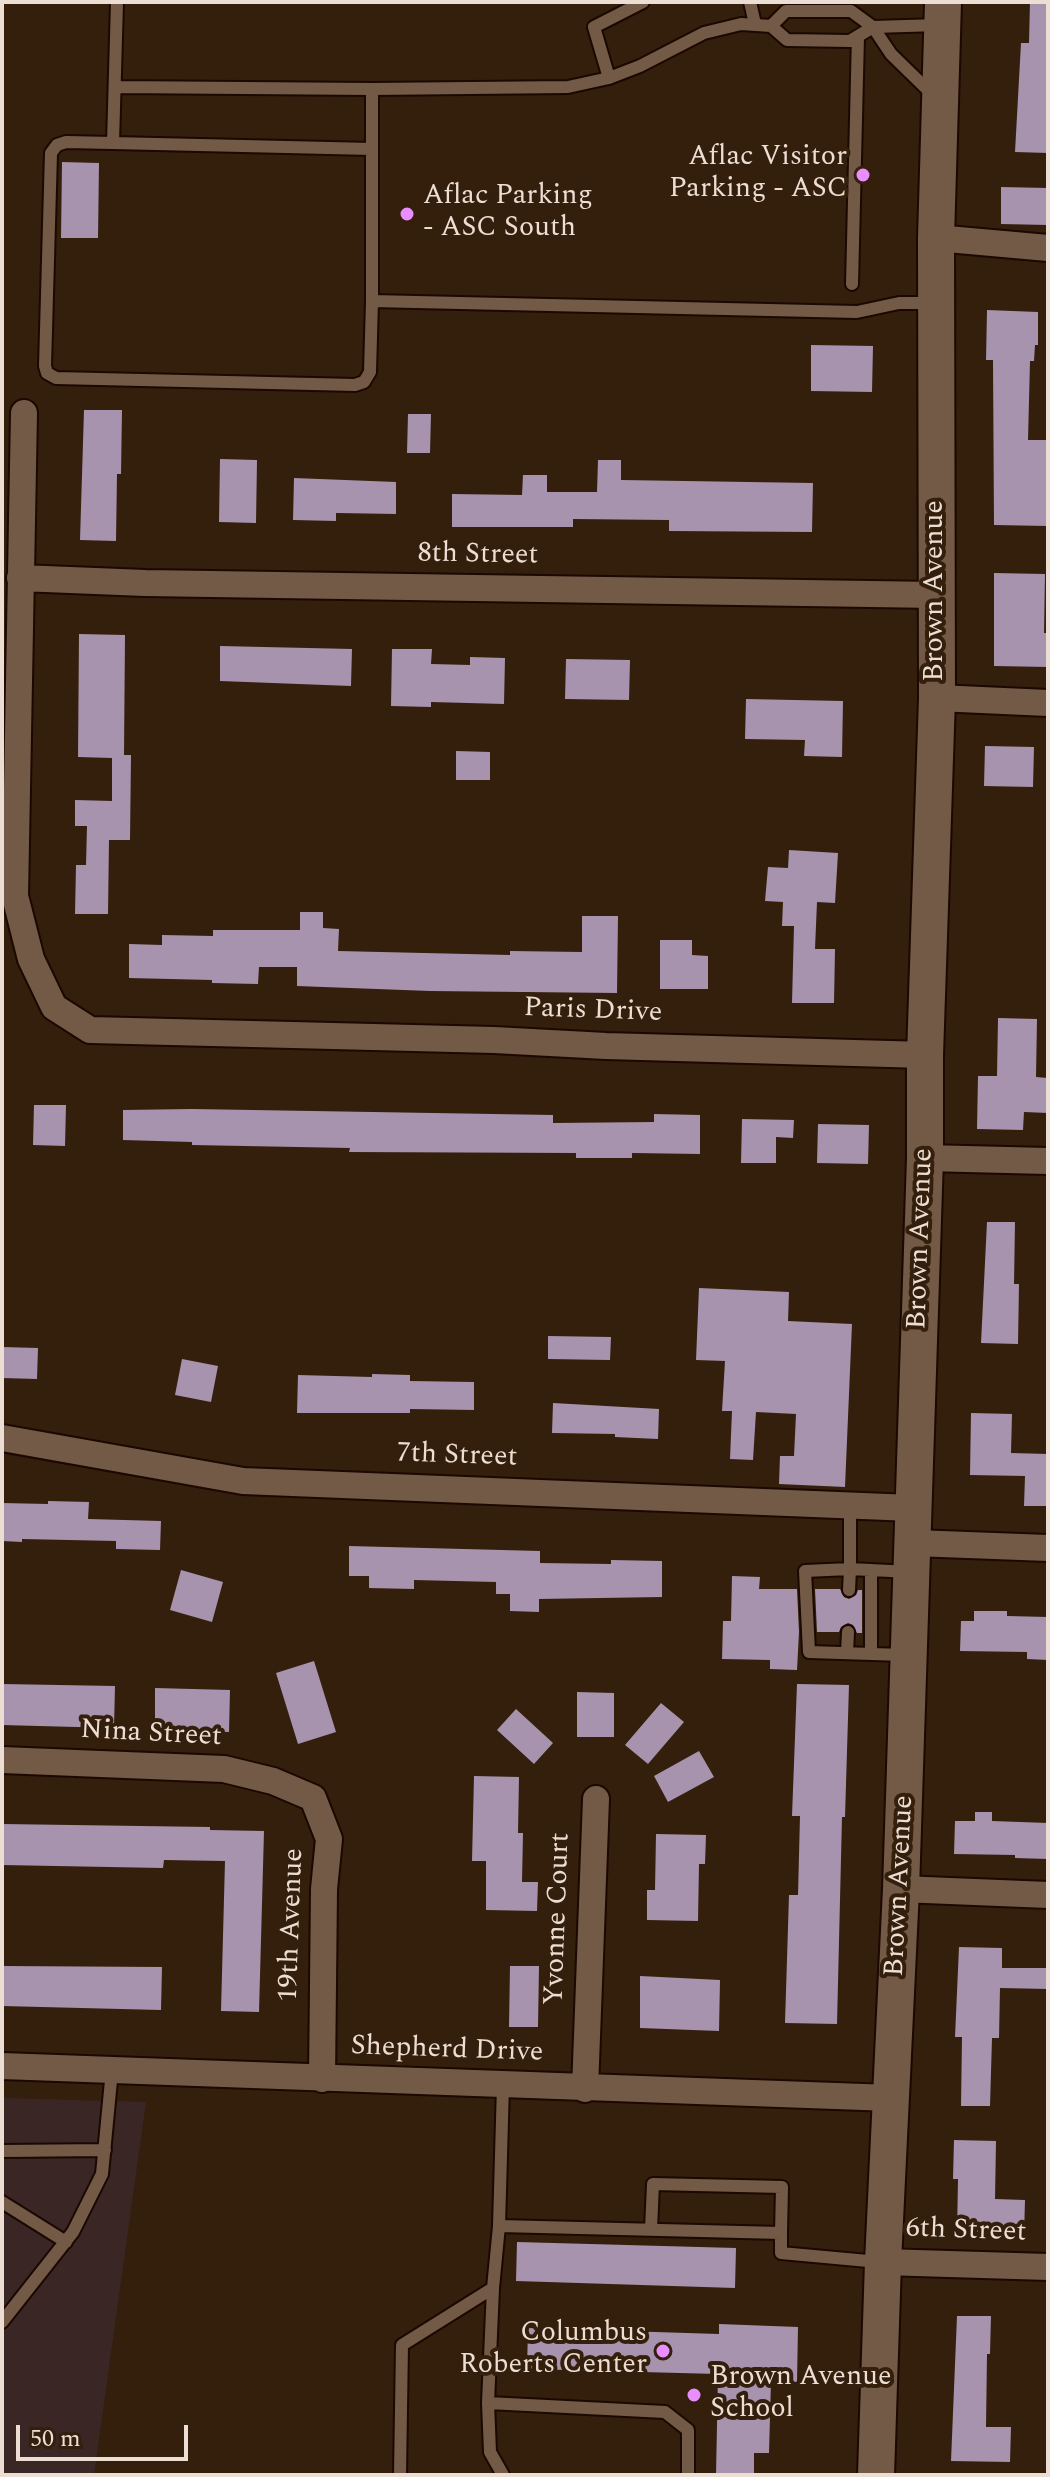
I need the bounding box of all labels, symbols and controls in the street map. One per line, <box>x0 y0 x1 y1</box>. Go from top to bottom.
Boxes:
place label: Aflac Visitor Parking - ASC <box>669 142 847 208</box>
marker: Aflac Visitor Parking - ASC <box>854 166 872 184</box>
place label: Aflac Parking - ASC South <box>423 181 593 247</box>
marker: Aflac Parking - ASC South <box>398 205 416 223</box>
street label: Brown Avenue <box>920 500 954 682</box>
street label: 8th Street <box>417 538 539 574</box>
street label: Paris Drive <box>523 993 663 1031</box>
street label: Brown Avenue <box>902 1148 942 1330</box>
street label: 7th Street <box>396 1438 518 1476</box>
street label: Nina Street <box>79 1715 223 1755</box>
street label: Brown Avenue <box>879 1795 923 1977</box>
street label: Yvonne Court <box>539 1832 579 2006</box>
street label: 19th Avenue <box>274 1848 312 2002</box>
street label: Shepherd Drive <box>350 2031 544 2071</box>
street label: 6th Street <box>905 2213 1027 2251</box>
place label: Columbus Roberts Center <box>459 2318 647 2384</box>
marker: Columbus Roberts Center <box>654 2342 672 2360</box>
place label: Brown Avenue School <box>710 2362 891 2428</box>
marker: Brown Avenue School <box>685 2386 703 2404</box>
scale bar <box>20 2409 192 2459</box>
text: 50 m <box>30 2421 81 2457</box>

